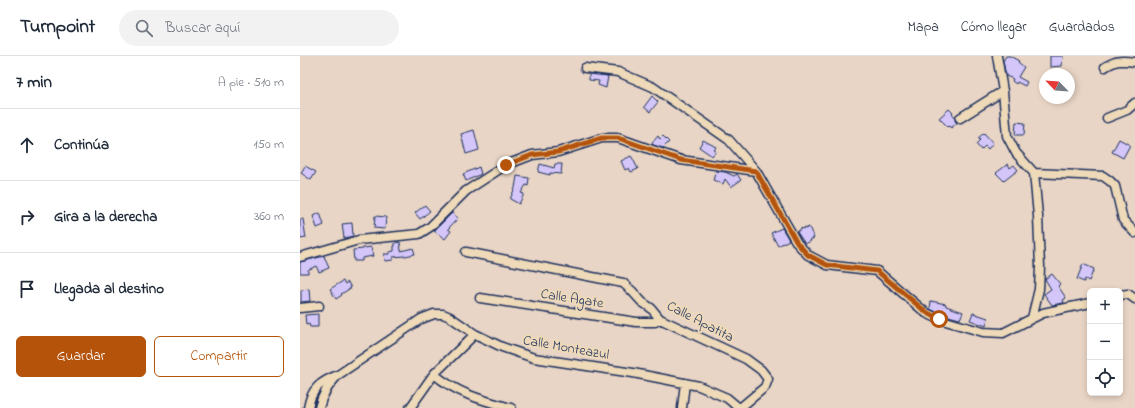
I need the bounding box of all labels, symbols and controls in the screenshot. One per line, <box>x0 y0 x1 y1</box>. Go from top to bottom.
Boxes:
search box <box>119 10 399 46</box>
text: Turnpoint <box>20 14 95 41</box>
icon: search <box>133 17 155 39</box>
text: Buscar aquí <box>165 17 240 39</box>
text: Mapa <box>908 17 939 38</box>
text: Cómo llegar <box>961 17 1027 38</box>
text: Guardados <box>1049 17 1115 38</box>
north arrow <box>1039 68 1075 104</box>
text: 7 min <box>16 70 52 95</box>
text: A pie · 510 m <box>218 73 284 92</box>
icon: ahead <box>16 134 38 156</box>
text: Continúa <box>54 134 109 156</box>
text: 150 m <box>253 135 284 154</box>
route end <box>497 156 515 174</box>
icon: right <box>16 206 38 228</box>
text: Gira a la derecha <box>54 206 157 228</box>
text: 360 m <box>254 207 284 226</box>
icon: arrive <box>16 278 38 300</box>
text: Llegada al destino <box>54 278 164 300</box>
street label: Calle Agate <box>539 284 606 315</box>
map controls <box>1087 288 1123 396</box>
button: + <box>1087 288 1123 324</box>
street label: Calle Apatita <box>663 296 737 348</box>
route start <box>930 310 948 328</box>
button: − <box>1087 324 1123 360</box>
street label: Calle Monteazul <box>521 330 611 366</box>
button: Guardar <box>16 336 146 377</box>
button: Compartir <box>154 336 284 377</box>
button: locate <box>1087 360 1123 396</box>

